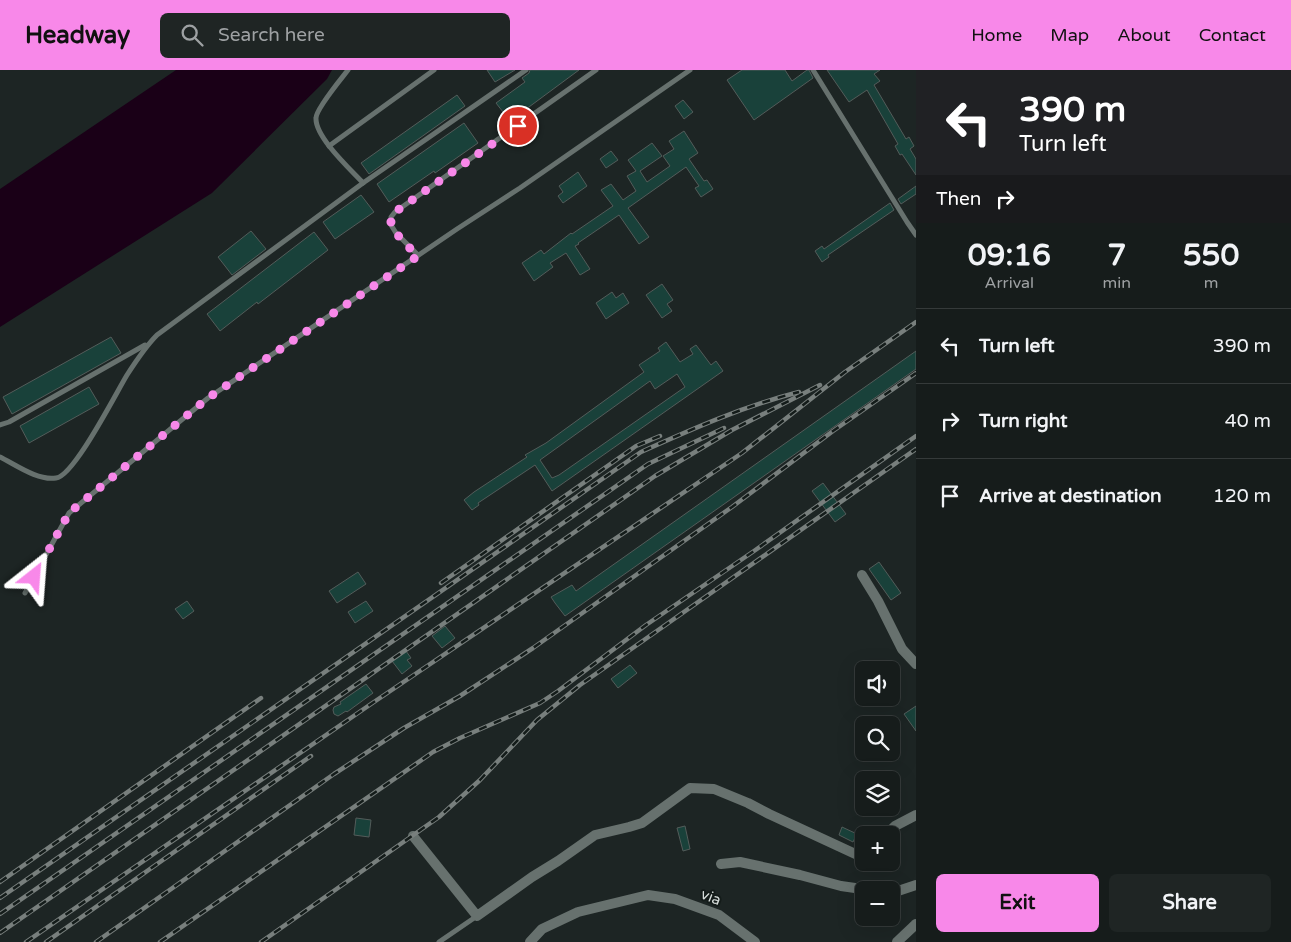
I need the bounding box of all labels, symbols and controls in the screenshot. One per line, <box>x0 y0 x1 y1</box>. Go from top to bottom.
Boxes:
search box <box>160 13 510 58</box>
text: Headway <box>25 21 130 50</box>
icon: search <box>178 21 206 49</box>
text: Search here <box>218 24 325 46</box>
text: Home <box>971 24 1022 46</box>
text: Map <box>1050 24 1089 46</box>
text: About <box>1117 24 1171 46</box>
text: Contact <box>1199 24 1266 46</box>
text: 390 m <box>1019 89 1126 131</box>
icon: left <box>936 90 1001 155</box>
pin <box>497 105 539 147</box>
icon: arrive <box>504 112 532 140</box>
text: Turn left <box>1019 131 1107 157</box>
icon: right <box>991 185 1019 213</box>
text: Then <box>936 188 981 210</box>
text: 09:16 <box>968 237 1051 274</box>
text: 7 <box>1107 237 1126 274</box>
text: 550 <box>1183 237 1239 274</box>
text: Arrival <box>985 273 1034 293</box>
text: min <box>1103 273 1131 293</box>
text: m <box>1204 273 1218 293</box>
icon: left <box>936 332 964 360</box>
text: Turn left <box>979 335 1055 357</box>
text: 390 m <box>1213 335 1271 357</box>
icon: right <box>936 407 964 435</box>
text: Turn right <box>979 410 1067 432</box>
text: 40 m <box>1225 410 1271 432</box>
icon: arrive <box>936 482 964 510</box>
text: Arrive at destination <box>979 485 1162 507</box>
text: 120 m <box>1213 485 1271 507</box>
position arrow <box>7 550 59 602</box>
map controls <box>855 661 900 926</box>
button: sound <box>855 661 900 706</box>
button: search <box>855 716 900 761</box>
button: layers <box>855 771 900 816</box>
button: + <box>855 826 900 871</box>
button: Exit <box>936 874 1099 932</box>
button: Share <box>1109 874 1271 932</box>
button: − <box>855 881 900 926</box>
street label: via <box>698 885 724 909</box>

